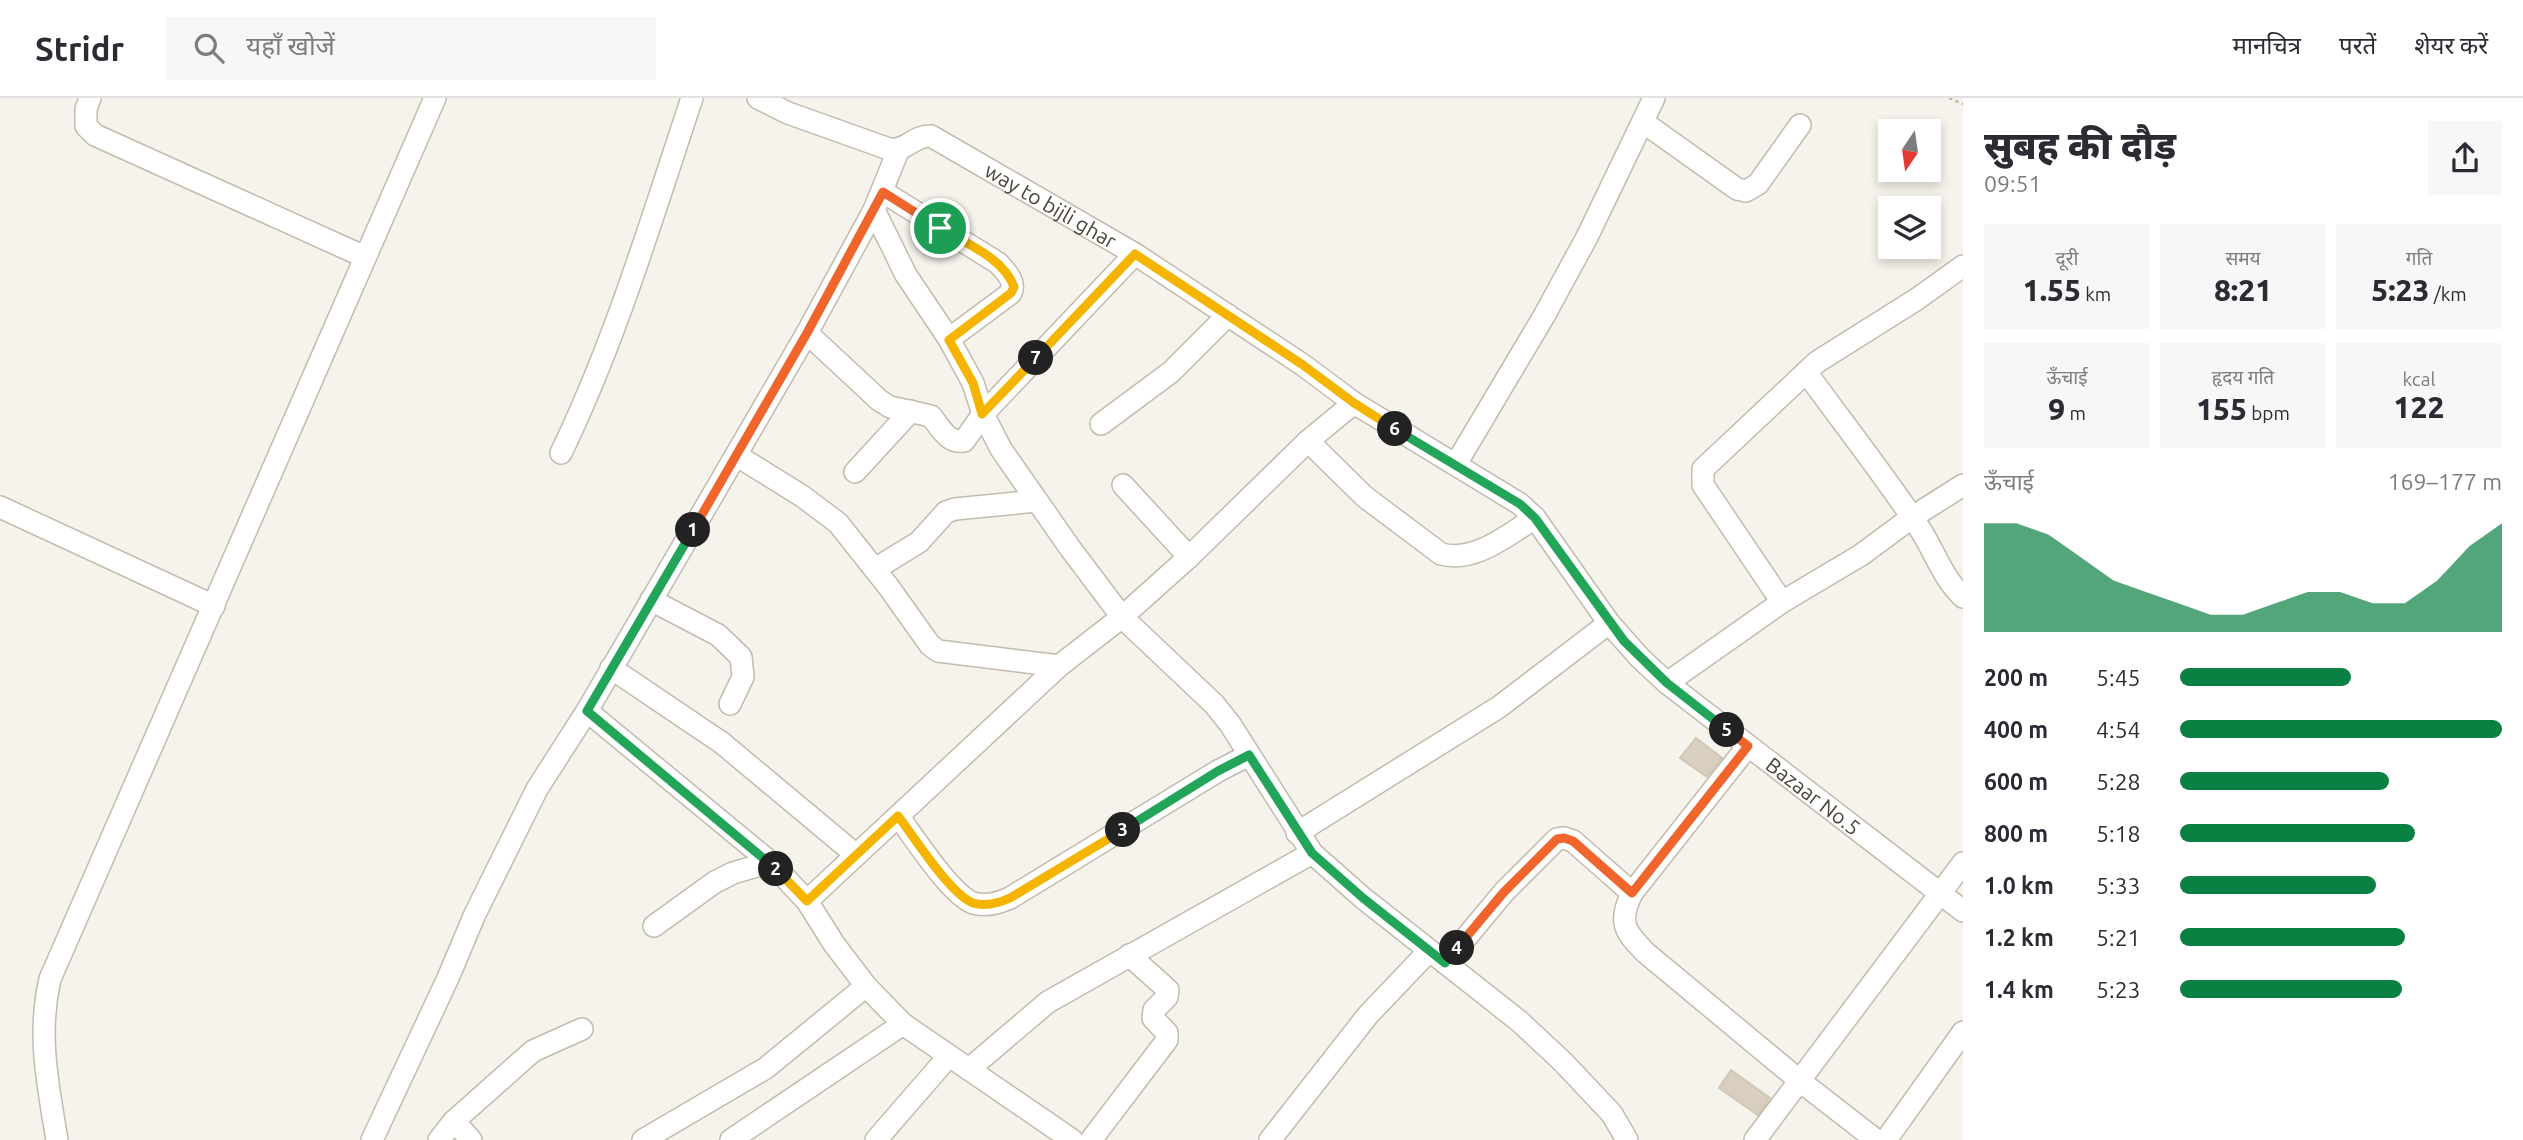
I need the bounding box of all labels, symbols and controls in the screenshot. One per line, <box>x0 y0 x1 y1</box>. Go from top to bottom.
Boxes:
search box <box>166 17 656 80</box>
icon: search <box>190 29 228 67</box>
text: Stridr <box>35 30 124 67</box>
text: यहाँ खोजें <box>246 31 335 60</box>
text: मानचित्र <box>2232 32 2301 59</box>
text: परतें <box>2339 32 2376 59</box>
text: शेयर करें <box>2414 32 2488 59</box>
north arrow <box>1878 119 1941 182</box>
map controls <box>1878 119 1941 259</box>
button: share <box>2428 121 2502 195</box>
text: सुबह की दौड़ <box>1984 124 2176 166</box>
street label: way to bijli ghar <box>981 158 1121 253</box>
text: 09:51 <box>1984 171 2042 196</box>
button: layers <box>1878 196 1941 259</box>
pin <box>910 198 970 258</box>
icon: arrive <box>921 209 959 247</box>
text: दूरी <box>2056 247 2078 269</box>
text: समय <box>2225 247 2261 269</box>
text: गति <box>2406 247 2432 269</box>
text: 1.55 <box>2023 273 2081 307</box>
text: 8:21 <box>2214 273 2272 307</box>
text: 5:23 <box>2371 273 2429 307</box>
text: km <box>2081 283 2111 305</box>
text: /km <box>2429 283 2467 305</box>
pin: 7 <box>1018 341 1054 376</box>
text: 7 <box>1030 346 1041 368</box>
text: ऊँचाई <box>2046 366 2088 388</box>
text: हृदय गति <box>2212 366 2274 388</box>
text: kcal <box>2403 368 2435 390</box>
text: 122 <box>2394 390 2444 424</box>
text: 9 <box>2048 392 2065 426</box>
text: 155 <box>2196 392 2247 426</box>
text: m <box>2065 402 2086 424</box>
text: bpm <box>2247 402 2290 424</box>
pin: 6 <box>1378 412 1412 446</box>
text: 6 <box>1389 417 1400 439</box>
text: ऊँचाई <box>1984 469 2034 494</box>
text: 169–177 m <box>2388 469 2502 494</box>
pin: 1 <box>676 512 710 548</box>
text: 1 <box>687 518 698 540</box>
text: 200 m <box>1984 665 2048 690</box>
text: 5:45 <box>2096 665 2141 690</box>
pin: 5 <box>1710 712 1744 748</box>
text: 400 m <box>1984 717 2048 742</box>
text: 4:54 <box>2096 717 2141 742</box>
text: 5 <box>1721 718 1732 740</box>
street label: Bazaar No.5 <box>1762 752 1865 840</box>
text: 600 m <box>1984 769 2048 794</box>
text: 5:28 <box>2096 769 2141 794</box>
pin: 3 <box>1106 812 1140 848</box>
text: 3 <box>1117 818 1128 840</box>
text: 800 m <box>1984 821 2048 846</box>
text: 5:18 <box>2096 821 2141 846</box>
pin: 2 <box>758 852 794 886</box>
text: 2 <box>770 857 781 879</box>
text: 1.0 km <box>1984 873 2054 898</box>
text: 5:33 <box>2096 873 2141 898</box>
text: 1.2 km <box>1984 925 2054 950</box>
text: 5:21 <box>2096 925 2141 950</box>
pin: 4 <box>1440 930 1474 966</box>
text: 4 <box>1451 936 1462 958</box>
text: 1.4 km <box>1984 977 2054 1002</box>
text: 5:23 <box>2096 977 2141 1002</box>

